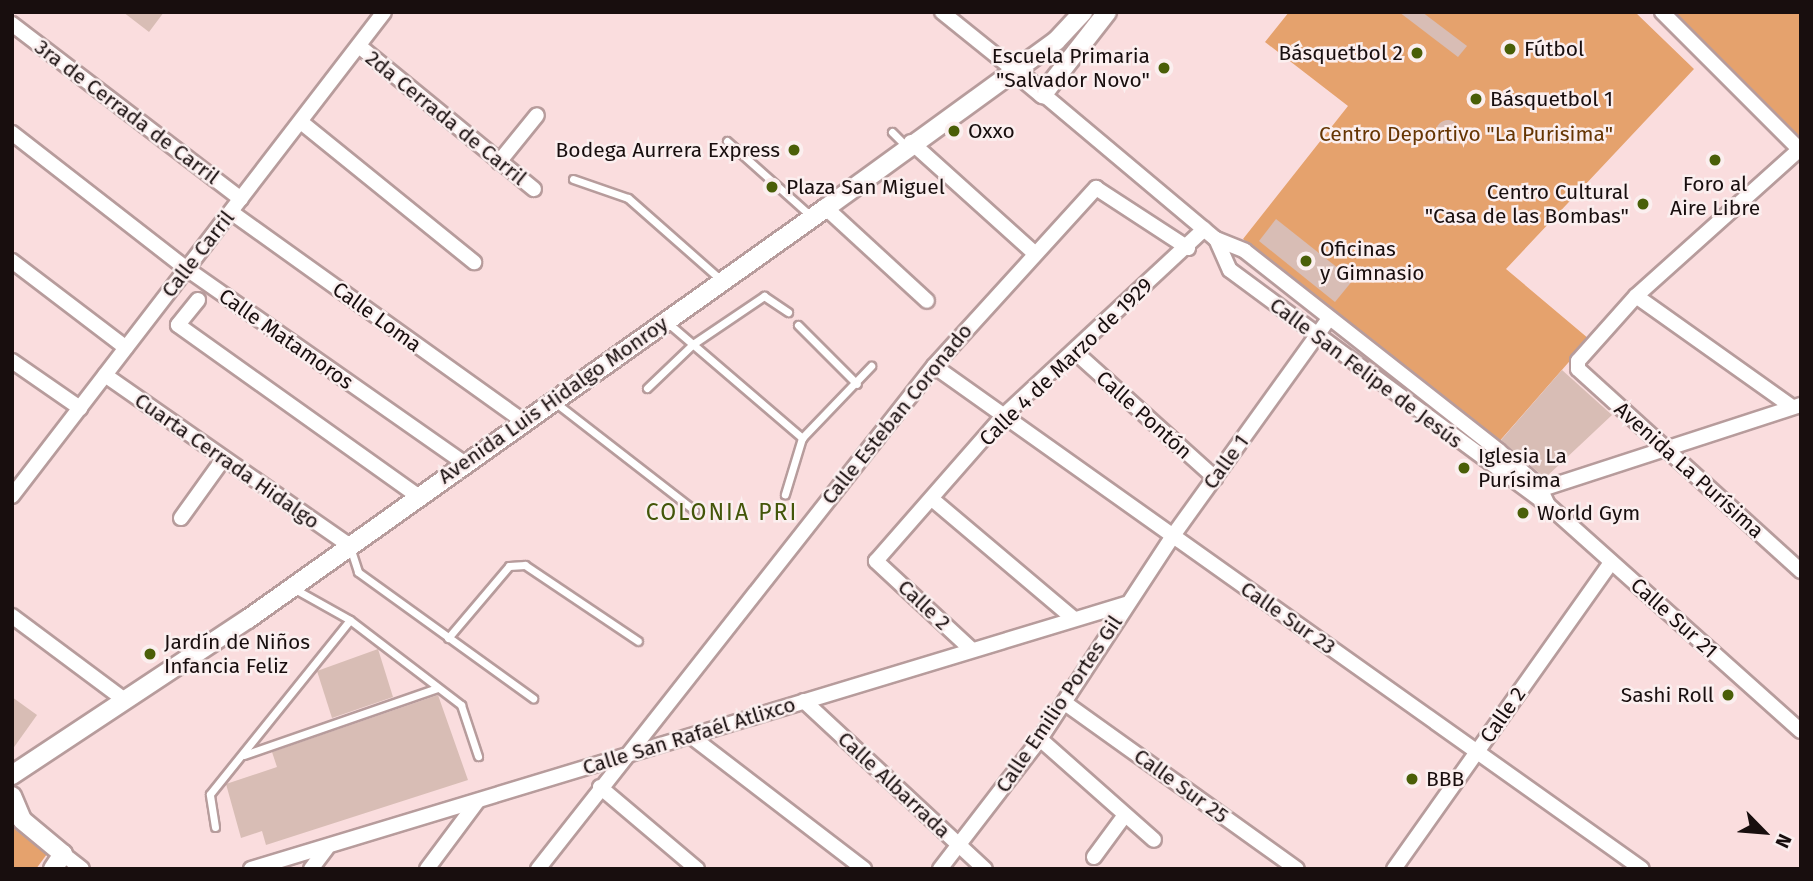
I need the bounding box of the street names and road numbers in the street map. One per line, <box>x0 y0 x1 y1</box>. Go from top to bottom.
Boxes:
street label: 3ra de Cerrada de Carril <box>30 34 224 190</box>
street label: 2da Cerrada de Carril <box>361 45 531 191</box>
street label: Calle Carril <box>156 206 240 302</box>
street label: Calle 4 de Marzo de 1929 <box>974 273 1158 451</box>
street label: Calle Loma <box>328 276 426 358</box>
street label: Calle Matamoros <box>214 283 358 395</box>
street label: Calle San Felipe de Jesús <box>1265 292 1467 454</box>
street label: Avenida Luis Hidalgo Monroy <box>433 311 673 489</box>
street label: Calle Esteban Coronado <box>816 319 978 509</box>
street label: Calle Pontón <box>1091 366 1197 464</box>
street label: Cuarta Cerrada Hidalgo <box>130 388 324 534</box>
street label: Avenida La Purísima <box>1609 396 1769 544</box>
street label: Calle 1 <box>1198 430 1254 494</box>
street label: Calle Sur 21 <box>1625 572 1723 664</box>
street label: Calle 2 <box>893 575 955 635</box>
street label: Calle Sur 23 <box>1236 576 1340 660</box>
street label: Calle Emilio Portes Gil <box>990 611 1128 797</box>
street label: Calle 2 <box>1475 682 1531 748</box>
street label: Calle San Rafaél Atlixco <box>580 692 798 780</box>
street label: Calle Albarrada <box>832 726 956 844</box>
street label: Calle Sur 25 <box>1129 743 1233 829</box>

